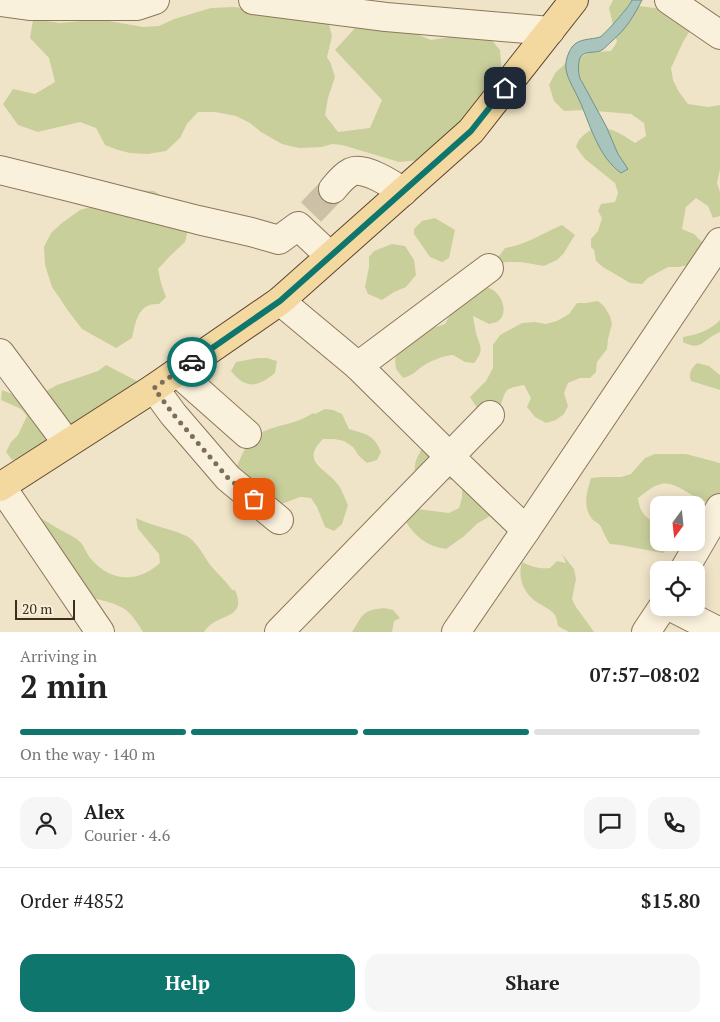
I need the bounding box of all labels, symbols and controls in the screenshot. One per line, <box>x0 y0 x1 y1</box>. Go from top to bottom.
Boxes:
pin <box>484 67 526 109</box>
icon: home <box>491 74 519 102</box>
courier <box>167 337 217 387</box>
icon: car <box>178 348 206 376</box>
pin <box>233 478 275 520</box>
icon: bag <box>240 485 268 513</box>
north arrow <box>650 496 705 551</box>
map controls <box>650 496 705 616</box>
button: locate <box>650 561 705 616</box>
scale bar <box>15 597 75 620</box>
text: 20 m <box>22 599 52 618</box>
text: Arriving in <box>20 645 97 667</box>
text: 07:57–08:02 <box>590 662 700 687</box>
text: 2 min <box>20 665 108 707</box>
text: On the way · 140 m <box>20 743 155 765</box>
button: person <box>20 797 72 849</box>
button: chat <box>584 797 636 849</box>
button: phone <box>648 797 700 849</box>
text: Alex <box>84 799 125 824</box>
text: Courier · 4.6 <box>84 824 170 846</box>
text: Order #4852 <box>20 888 124 913</box>
text: $15.80 <box>641 888 700 913</box>
button: Help <box>20 954 355 1012</box>
button: Share <box>365 954 700 1012</box>

